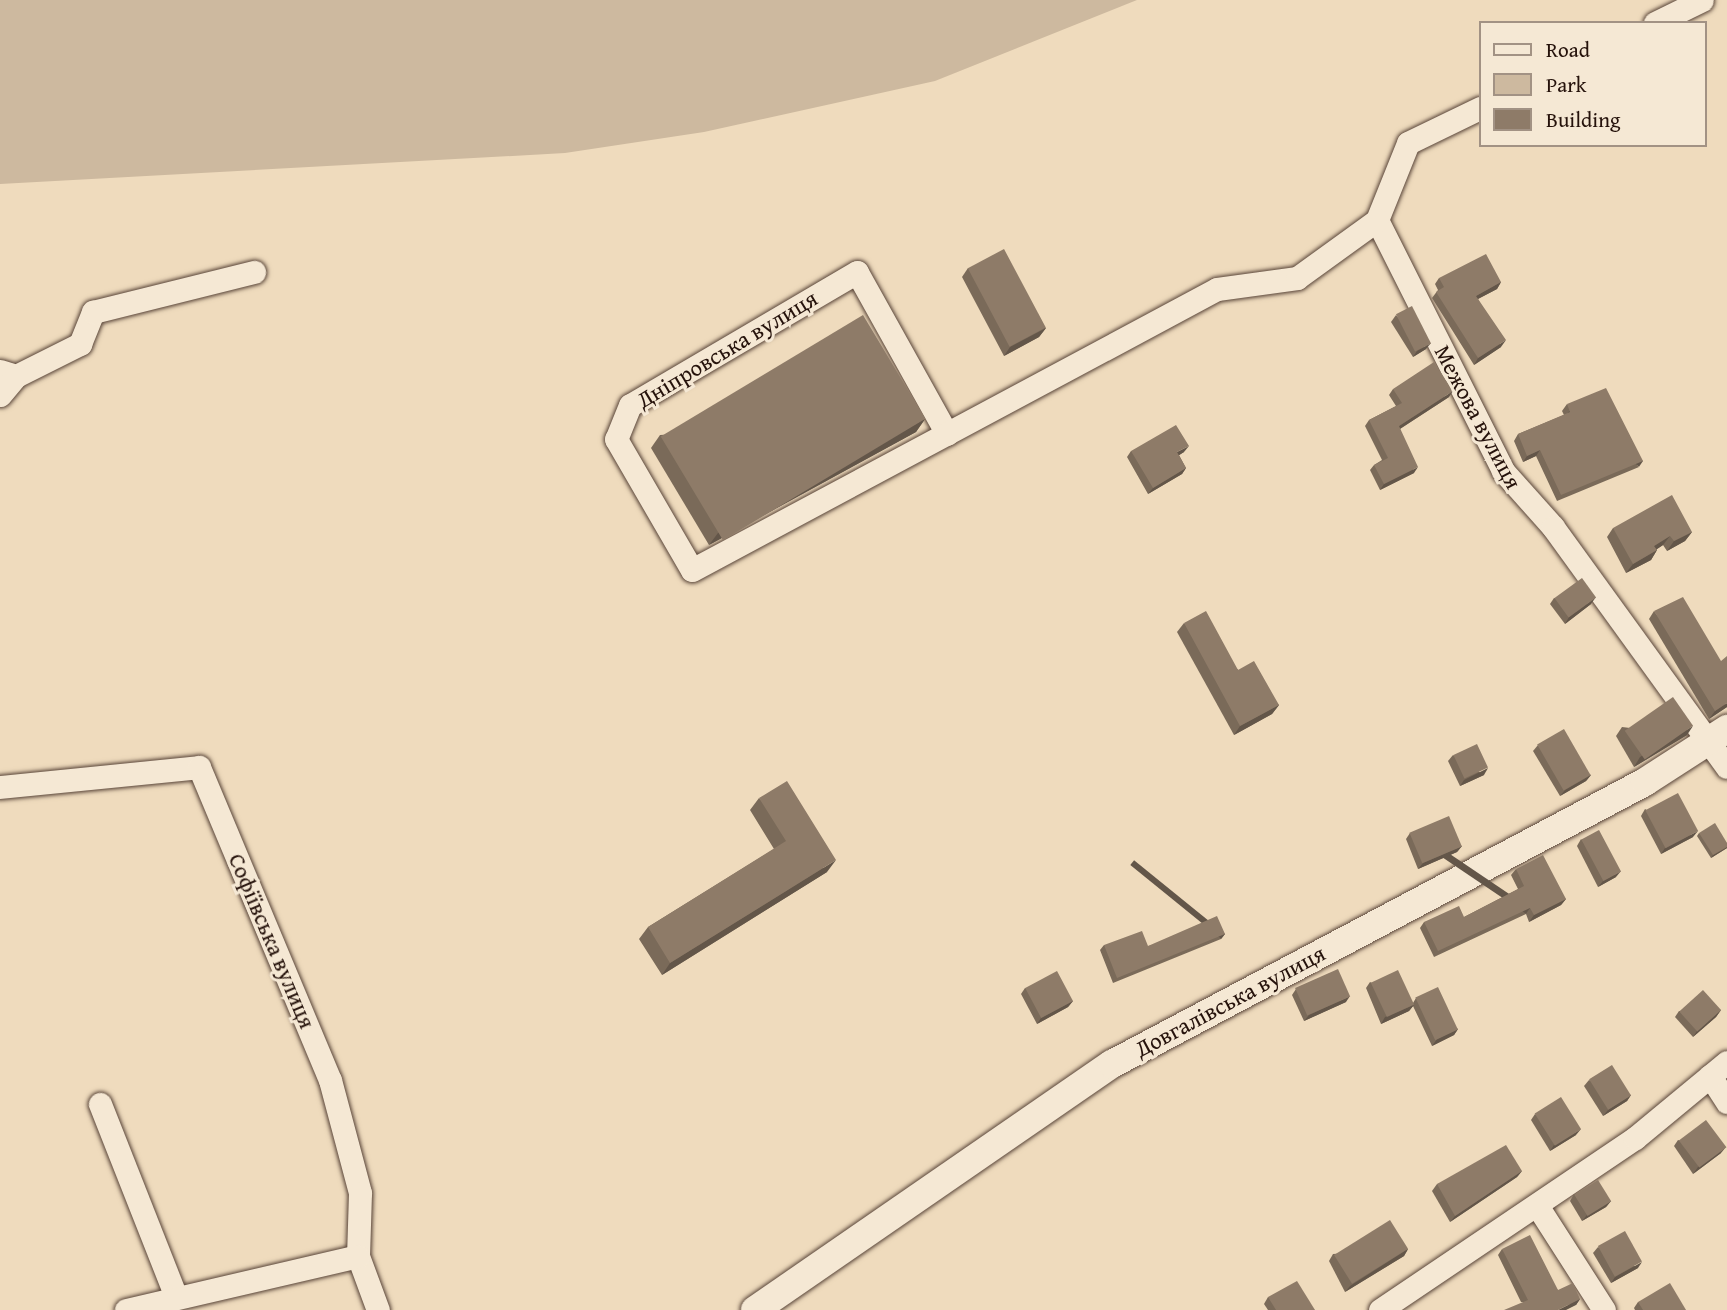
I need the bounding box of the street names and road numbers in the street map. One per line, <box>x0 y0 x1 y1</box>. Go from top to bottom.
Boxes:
street label: Дніпровська вулиця <box>632 284 822 414</box>
street label: Межова вулиця <box>1429 340 1527 494</box>
street label: Софіївська вулиця <box>223 849 321 1033</box>
street label: Довгалівська вулиця <box>1130 939 1330 1063</box>

